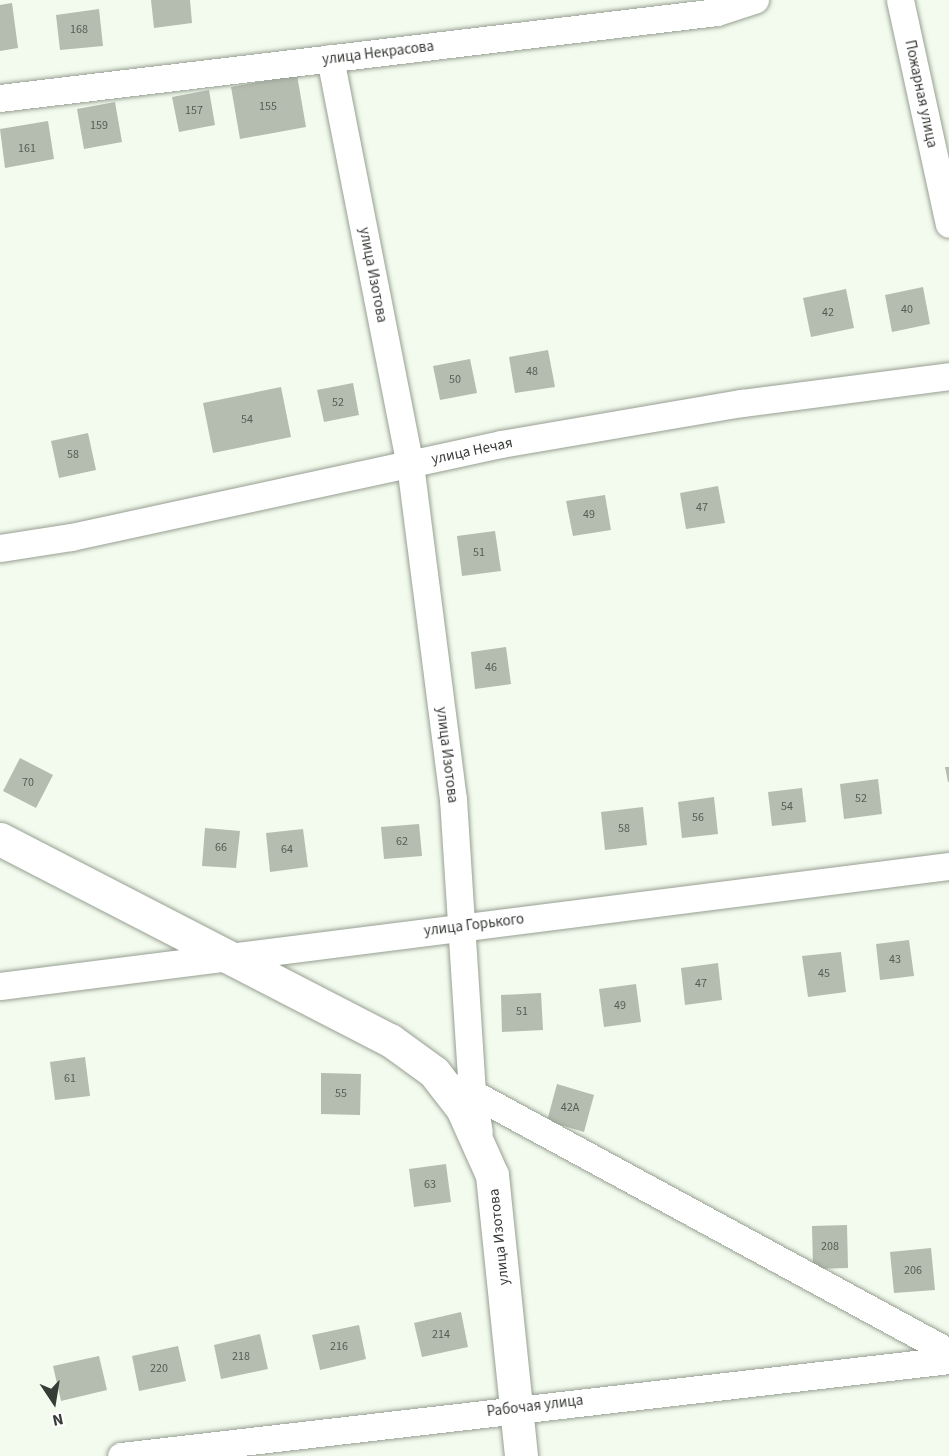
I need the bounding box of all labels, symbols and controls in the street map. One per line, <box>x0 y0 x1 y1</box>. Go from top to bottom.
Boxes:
house number: 168 <box>70 23 88 37</box>
street label: улица Некрасова <box>321 37 435 69</box>
street label: Пожарная улица <box>901 38 941 150</box>
house number: 155 <box>259 100 277 114</box>
house number: 157 <box>185 104 203 118</box>
house number: 159 <box>90 119 108 133</box>
house number: 161 <box>18 142 36 156</box>
street label: улица Изотова <box>355 226 391 324</box>
house number: 40 <box>901 303 913 317</box>
house number: 42 <box>822 306 834 320</box>
house number: 48 <box>526 365 538 379</box>
house number: 50 <box>449 373 461 387</box>
house number: 52 <box>332 396 344 410</box>
house number: 54 <box>241 413 253 427</box>
street label: улица Нечая <box>430 434 514 468</box>
house number: 58 <box>67 448 79 462</box>
house number: 47 <box>696 501 708 515</box>
house number: 49 <box>583 508 595 522</box>
house number: 51 <box>473 546 485 560</box>
house number: 46 <box>485 661 497 675</box>
street label: улица Изотова <box>432 706 462 804</box>
house number: 70 <box>22 776 34 790</box>
house number: 52 <box>855 792 867 806</box>
house number: 54 <box>781 800 793 814</box>
house number: 56 <box>692 811 704 825</box>
house number: 58 <box>618 822 630 836</box>
house number: 62 <box>396 835 408 849</box>
house number: 66 <box>215 841 227 855</box>
house number: 64 <box>281 843 293 857</box>
street label: улица Горького <box>423 910 525 940</box>
house number: 43 <box>889 953 901 967</box>
house number: 45 <box>818 967 830 981</box>
house number: 47 <box>695 977 707 991</box>
house number: 49 <box>614 999 626 1013</box>
house number: 51 <box>516 1005 528 1019</box>
house number: 61 <box>64 1072 76 1086</box>
house number: 55 <box>335 1087 347 1101</box>
house number: 42А <box>561 1101 579 1115</box>
house number: 63 <box>424 1178 436 1192</box>
street label: улица Изотова <box>485 1188 513 1286</box>
house number: 208 <box>821 1240 839 1254</box>
house number: 206 <box>904 1264 922 1278</box>
house number: 214 <box>432 1328 450 1342</box>
house number: 216 <box>330 1340 348 1354</box>
house number: 218 <box>232 1350 250 1364</box>
house number: 220 <box>150 1362 168 1376</box>
north arrow <box>24 1372 84 1432</box>
street label: Рабочая улица <box>486 1391 584 1421</box>
text: N <box>50 1408 65 1431</box>

